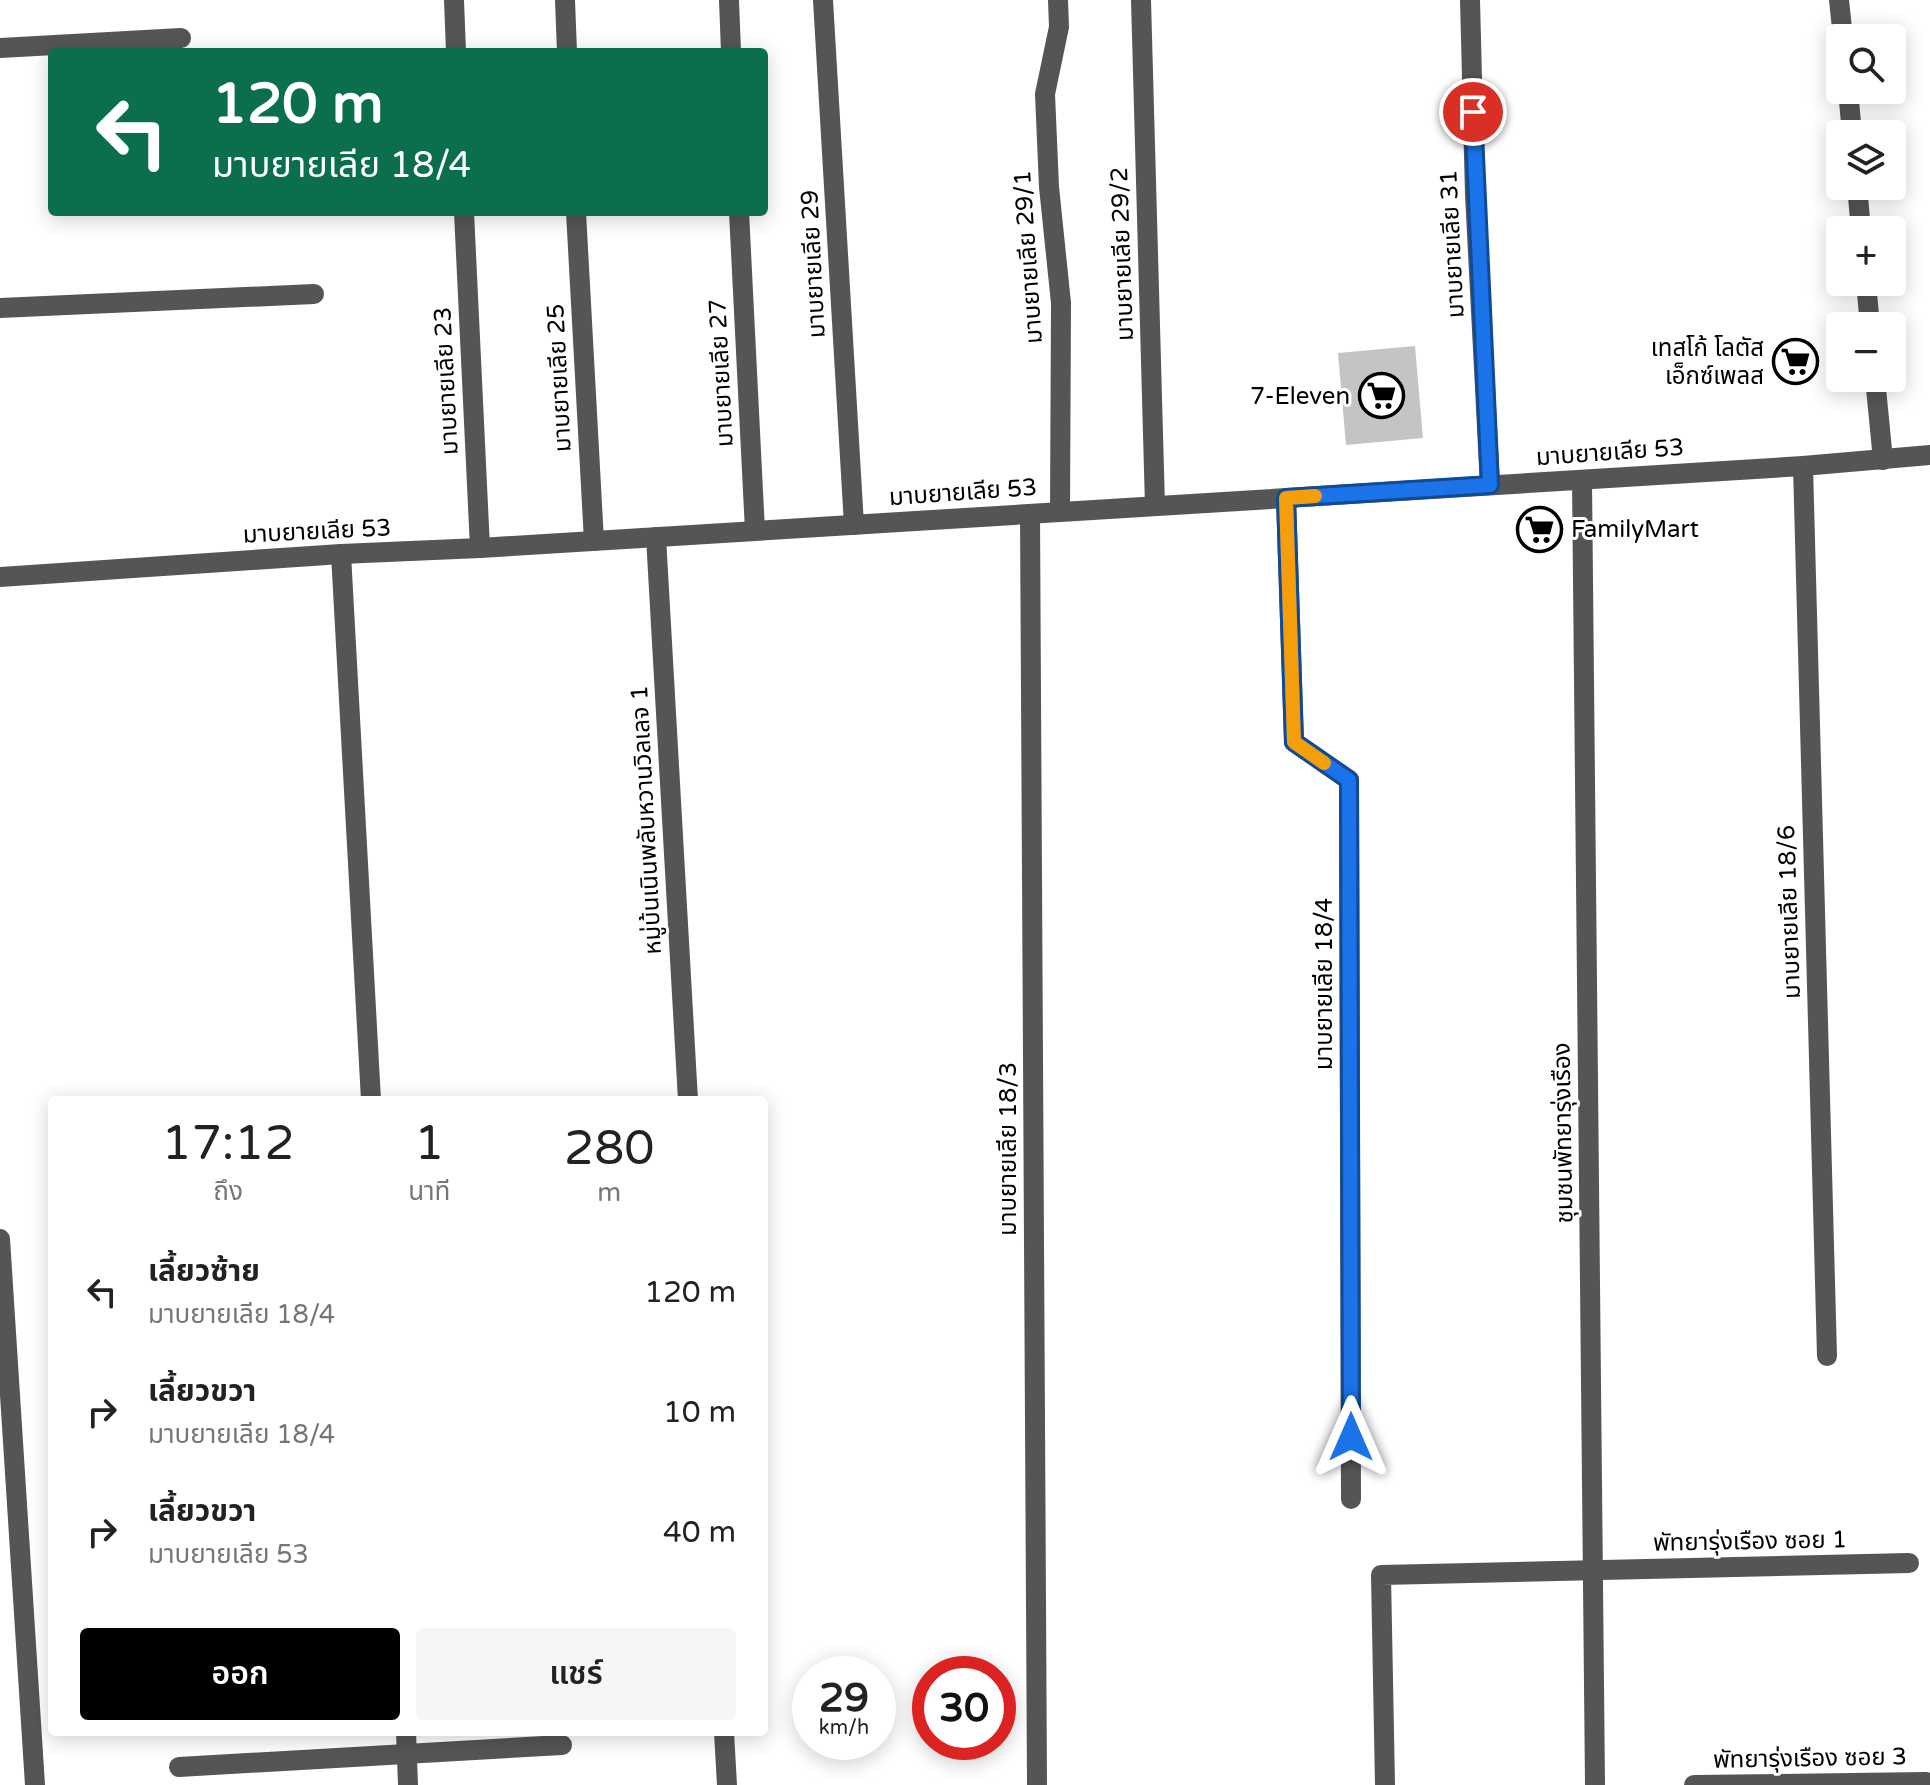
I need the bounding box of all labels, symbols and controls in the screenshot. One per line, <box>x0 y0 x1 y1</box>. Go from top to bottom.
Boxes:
map controls <box>1826 24 1906 392</box>
button: search <box>1826 24 1906 104</box>
text: 120 m <box>212 71 383 138</box>
pin <box>1439 78 1507 146</box>
icon: left <box>80 80 184 184</box>
icon: arrive <box>1451 90 1495 134</box>
button: layers <box>1826 120 1906 200</box>
text: มาบยายเลีย 18/4 <box>212 144 471 187</box>
street label: มาบยายเลีย 29/2 <box>1105 166 1140 341</box>
street label: มาบยายเลีย 29/1 <box>1008 169 1049 345</box>
street label: มาบยายเลีย 31 <box>1434 169 1471 319</box>
street label: มาบยายเลีย 29 <box>795 189 832 339</box>
button: + <box>1826 216 1906 296</box>
street label: มาบยายเลีย 27 <box>703 298 740 448</box>
street label: มาบยายเลีย 25 <box>541 303 578 453</box>
street label: มาบยายเลีย 23 <box>428 306 465 456</box>
button: − <box>1826 312 1906 392</box>
place label: เทสโก้ โลตัส เอ็กซ์เพลส <box>1651 334 1764 391</box>
supermarket icon: เทสโก้ โลตัส เอ็กซ์เพลส <box>1771 338 1819 386</box>
supermarket icon: 7-Eleven <box>1357 372 1405 420</box>
place label: 7-Eleven <box>1250 382 1350 411</box>
street label: มาบยายเลีย 53 <box>1535 433 1685 472</box>
street label: มาบยายเลีย 53 <box>888 473 1038 512</box>
supermarket icon: FamilyMart <box>1516 505 1564 553</box>
street label: มาบยายเลีย 53 <box>242 513 392 550</box>
place label: FamilyMart <box>1571 515 1699 544</box>
street label: หมู่บ้นเนินพลับหวานวิลเลจ 1 <box>625 685 668 955</box>
street label: มาบยายเลีย 18/6 <box>1772 824 1807 999</box>
street label: มาบยายเลีย 18/4 <box>1310 898 1339 1070</box>
street label: ชุมชนพัทยารุ่งเรือง <box>1547 1042 1580 1224</box>
street label: มาบยายเลีย 18/3 <box>994 1062 1023 1236</box>
text: 17:12 <box>162 1115 295 1173</box>
text: 1 <box>414 1115 444 1173</box>
text: 280 <box>564 1120 654 1178</box>
text: ถึง <box>213 1176 243 1207</box>
text: นาที <box>408 1176 450 1207</box>
text: m <box>597 1177 621 1208</box>
text: เลี้ยวซ้าย <box>148 1253 260 1290</box>
icon: left <box>80 1270 124 1314</box>
text: 120 m <box>644 1274 736 1311</box>
text: มาบยายเลีย 18/4 <box>148 1299 335 1330</box>
text: เลี้ยวขวา <box>148 1373 256 1410</box>
icon: right <box>80 1390 124 1434</box>
text: 10 m <box>663 1394 736 1431</box>
position arrow <box>1309 1395 1393 1479</box>
text: มาบยายเลีย 18/4 <box>148 1419 335 1450</box>
text: เลี้ยวขวา <box>148 1493 256 1530</box>
icon: right <box>80 1510 124 1554</box>
text: 40 m <box>663 1514 736 1551</box>
street label: พัทยารุ่งเรือง ซอย 1 <box>1653 1525 1847 1558</box>
text: มาบยายเลีย 53 <box>148 1539 309 1570</box>
button: ออก <box>80 1628 400 1720</box>
button: แชร์ <box>416 1628 736 1720</box>
speed limit sign: 30 <box>912 1656 1016 1760</box>
text: 29 <box>819 1674 869 1722</box>
text: km/h <box>819 1716 869 1740</box>
street label: พัทยารุ่งเรือง ซอย 3 <box>1713 1742 1907 1775</box>

